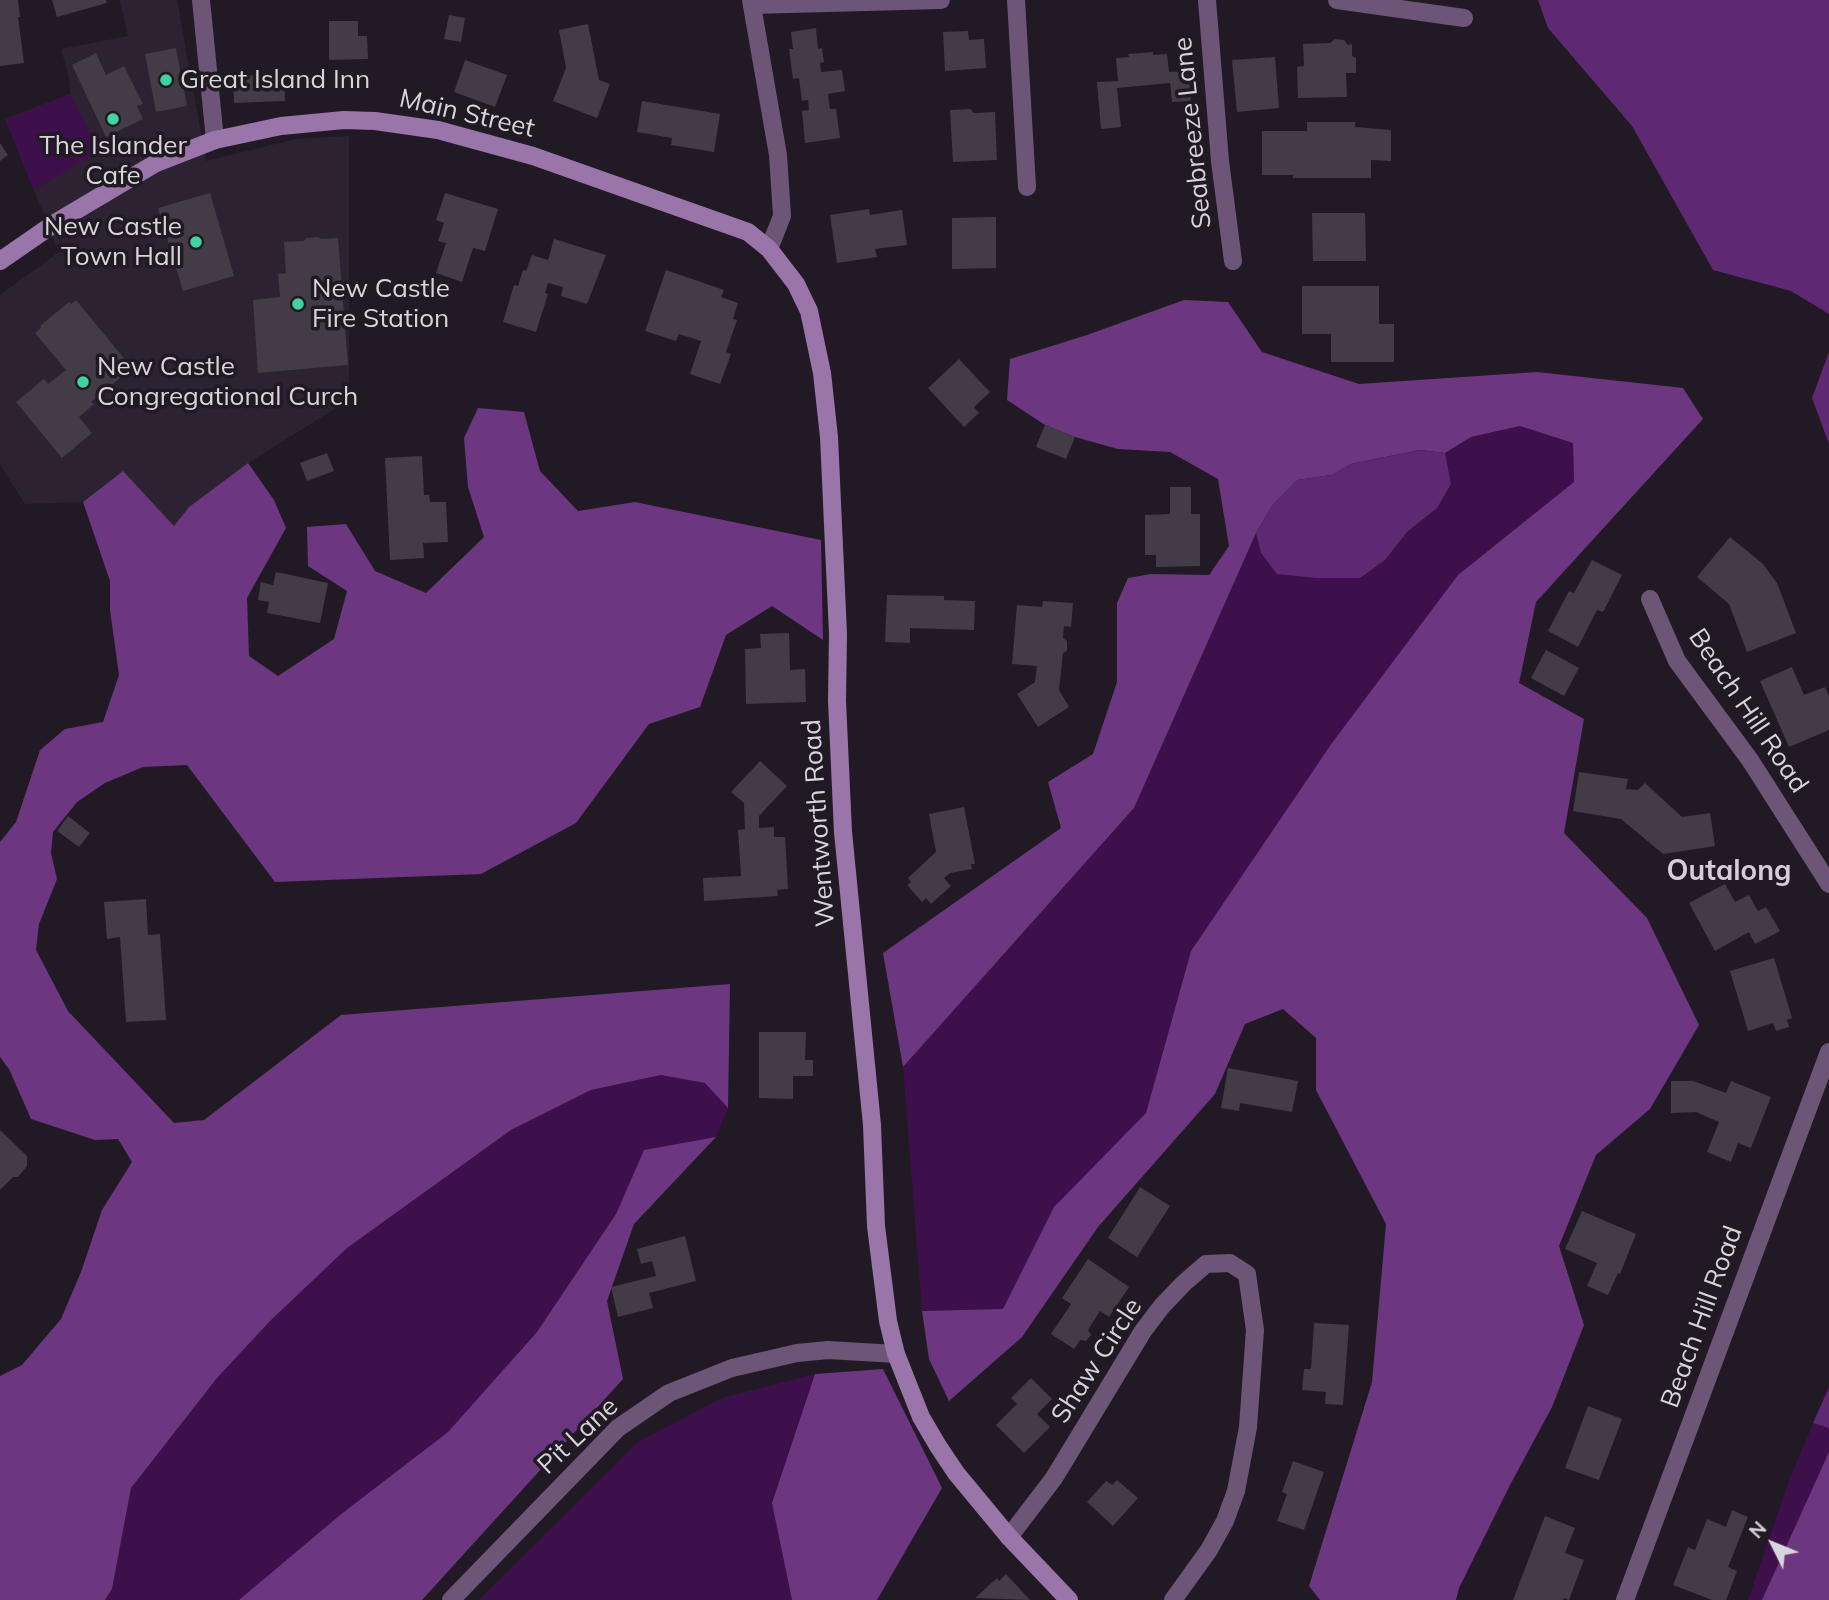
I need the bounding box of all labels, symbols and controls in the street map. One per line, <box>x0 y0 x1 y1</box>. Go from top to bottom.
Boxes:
street label: Seabreeze Lane <box>1167 36 1219 230</box>
place label: Great Island Inn <box>180 64 370 96</box>
marker: Great Island Inn <box>158 72 174 88</box>
street label: Main Street <box>396 83 538 145</box>
marker: The Islander Cafe <box>105 111 121 127</box>
place label: The Islander Cafe <box>39 130 187 192</box>
place label: New Castle Town Hall <box>44 211 182 272</box>
marker: New Castle Town Hall <box>188 234 204 250</box>
place label: New Castle Fire Station <box>312 273 450 334</box>
marker: New Castle Fire Station <box>290 296 306 312</box>
place label: New Castle Congregational Curch <box>97 351 358 412</box>
marker: New Castle Congregational Curch <box>75 374 91 390</box>
street label: Beach Hill Road <box>1682 623 1814 799</box>
street label: Wentworth Road <box>796 718 842 928</box>
district label: Outalong <box>1667 855 1791 889</box>
street label: Beach Hill Road <box>1655 1222 1749 1412</box>
street label: Shaw Circle <box>1045 1293 1149 1429</box>
street label: Pit Lane <box>531 1391 625 1481</box>
north arrow <box>1738 1509 1808 1579</box>
text: N <box>1744 1516 1771 1543</box>

